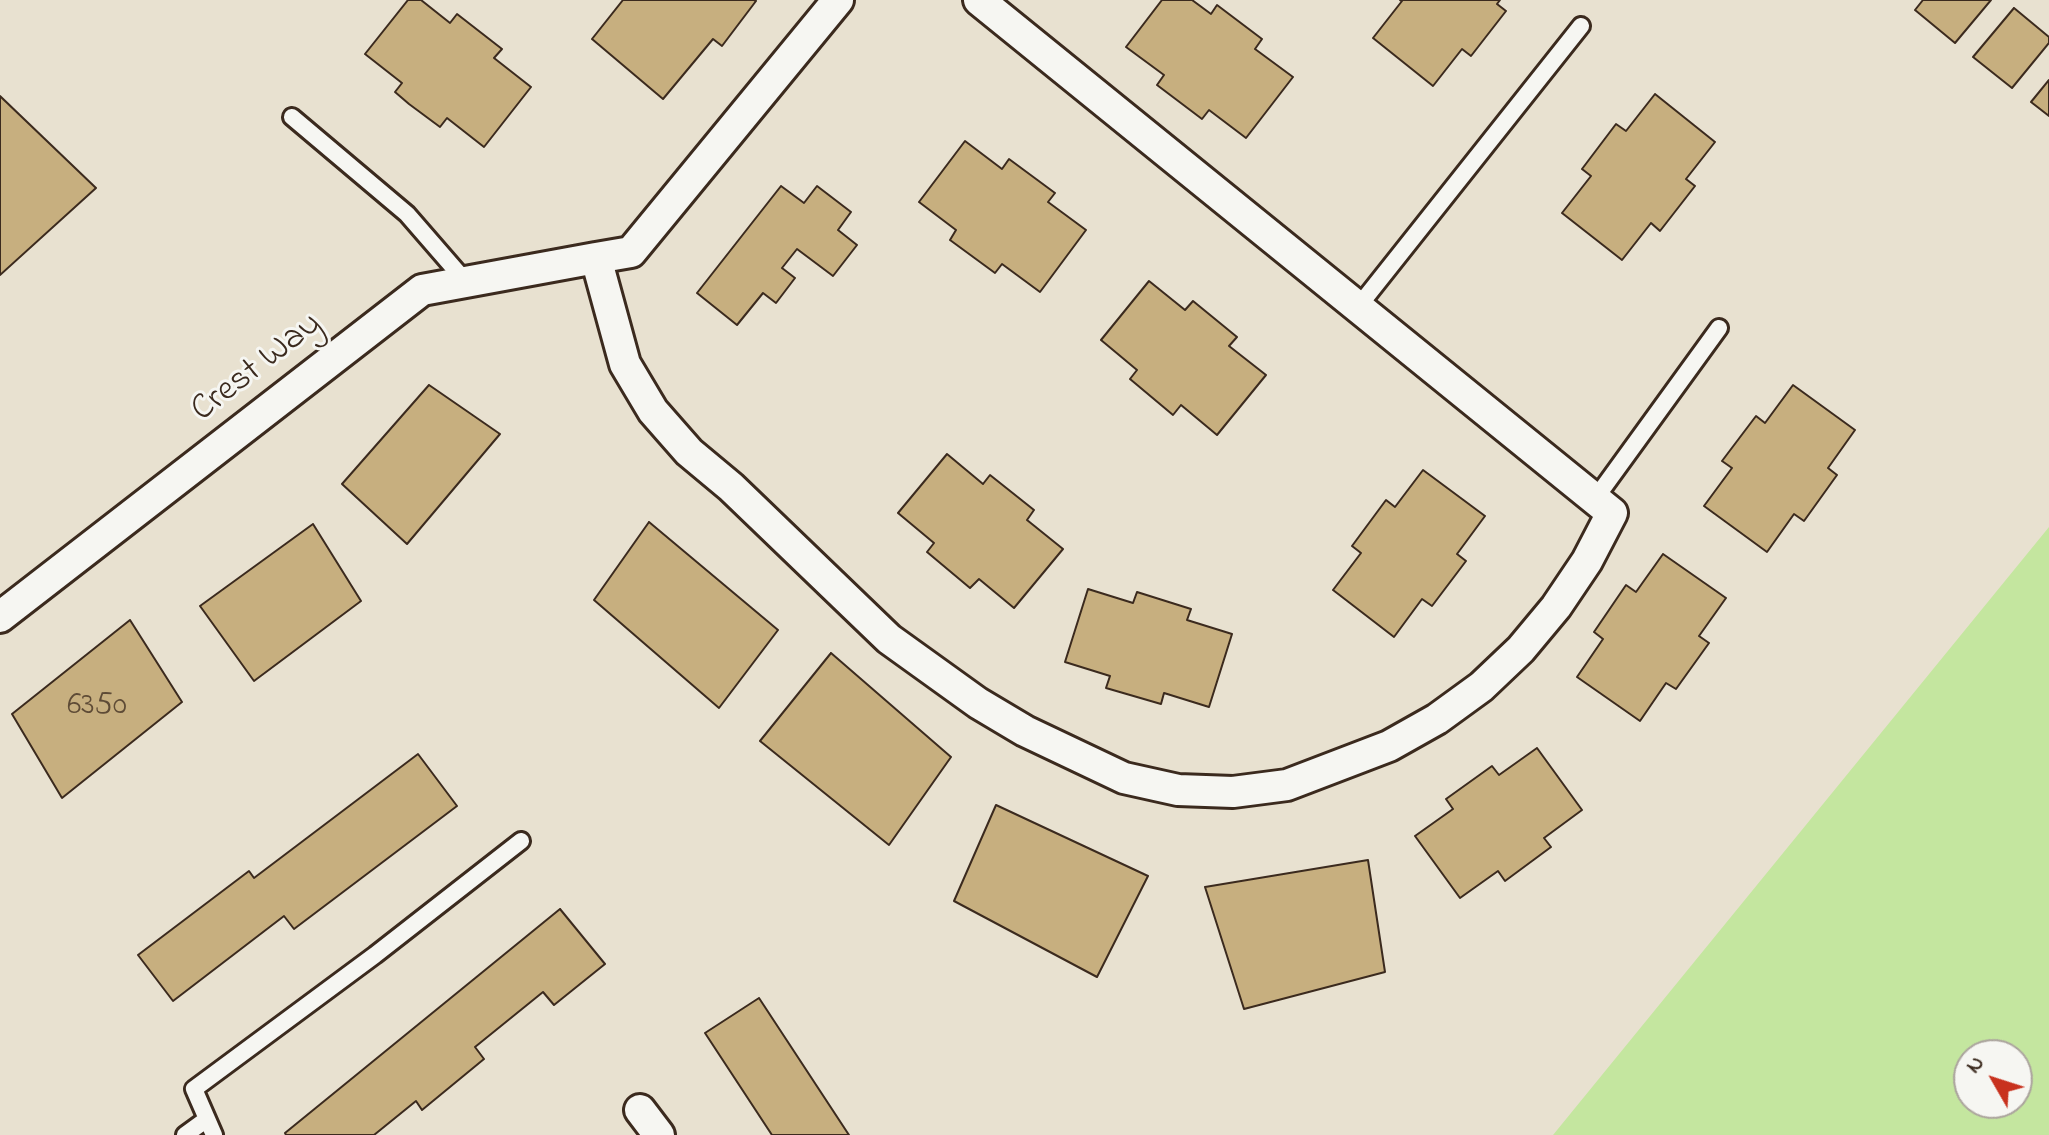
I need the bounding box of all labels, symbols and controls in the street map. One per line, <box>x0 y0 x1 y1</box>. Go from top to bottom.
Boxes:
street label: Crest Way <box>184 305 332 433</box>
house number: 6350 <box>67 689 127 727</box>
north arrow <box>1953 1039 2033 1119</box>
text: N <box>1959 1049 1993 1081</box>

